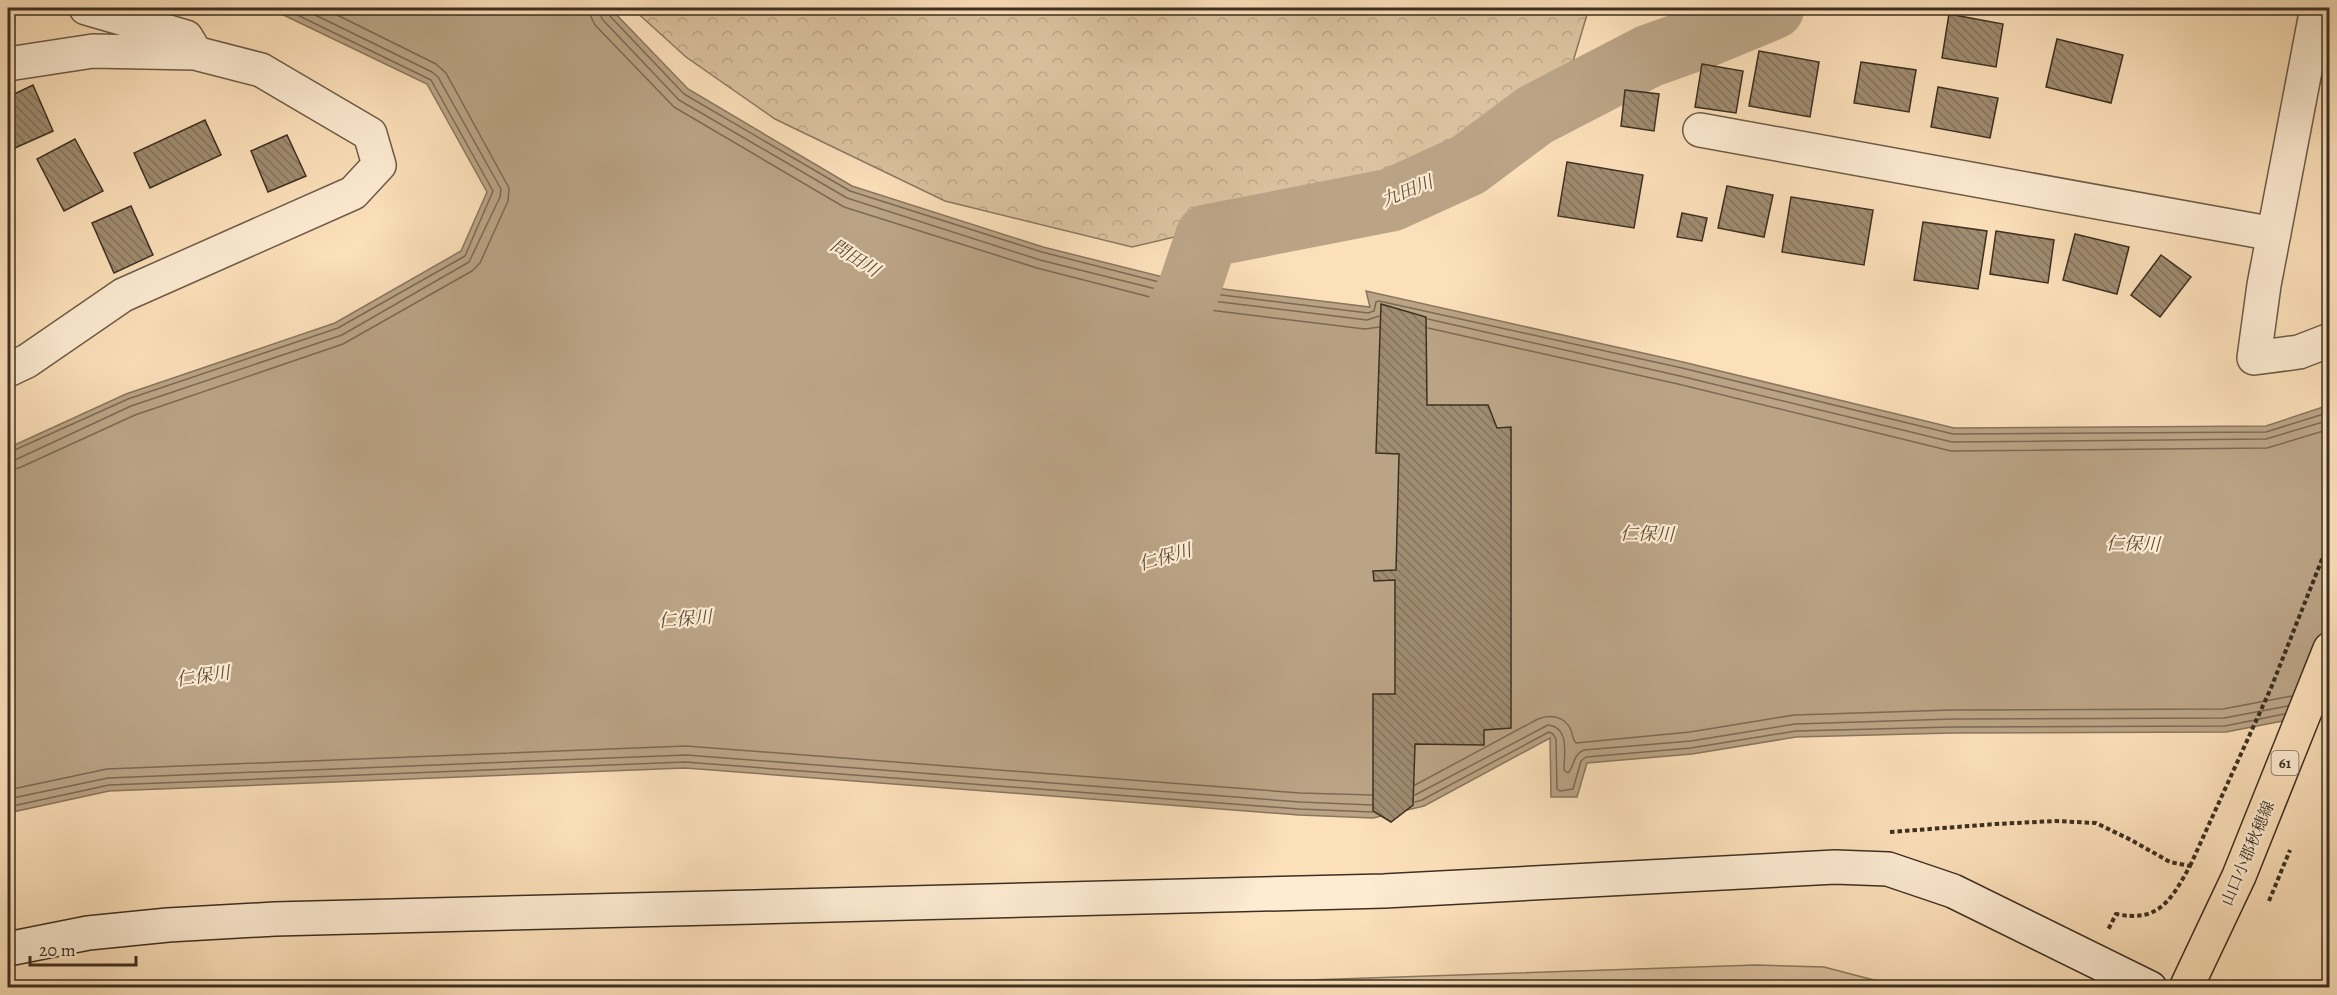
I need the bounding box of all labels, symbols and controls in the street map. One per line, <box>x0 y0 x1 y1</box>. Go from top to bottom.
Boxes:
water label: 九田川 <box>1377 169 1438 212</box>
water label: 問田川 <box>826 234 886 284</box>
water label: 仁保川 <box>1620 522 1676 547</box>
water label: 仁保川 <box>2106 532 2162 557</box>
water label: 仁保川 <box>1136 537 1196 576</box>
water label: 仁保川 <box>657 605 715 633</box>
water label: 仁保川 <box>175 660 233 692</box>
road number: 61 <box>2272 751 2298 775</box>
street label: 山口小郡秋穂線 <box>2216 798 2280 909</box>
scale bar <box>30 929 136 967</box>
text: 20 m <box>39 938 76 962</box>

